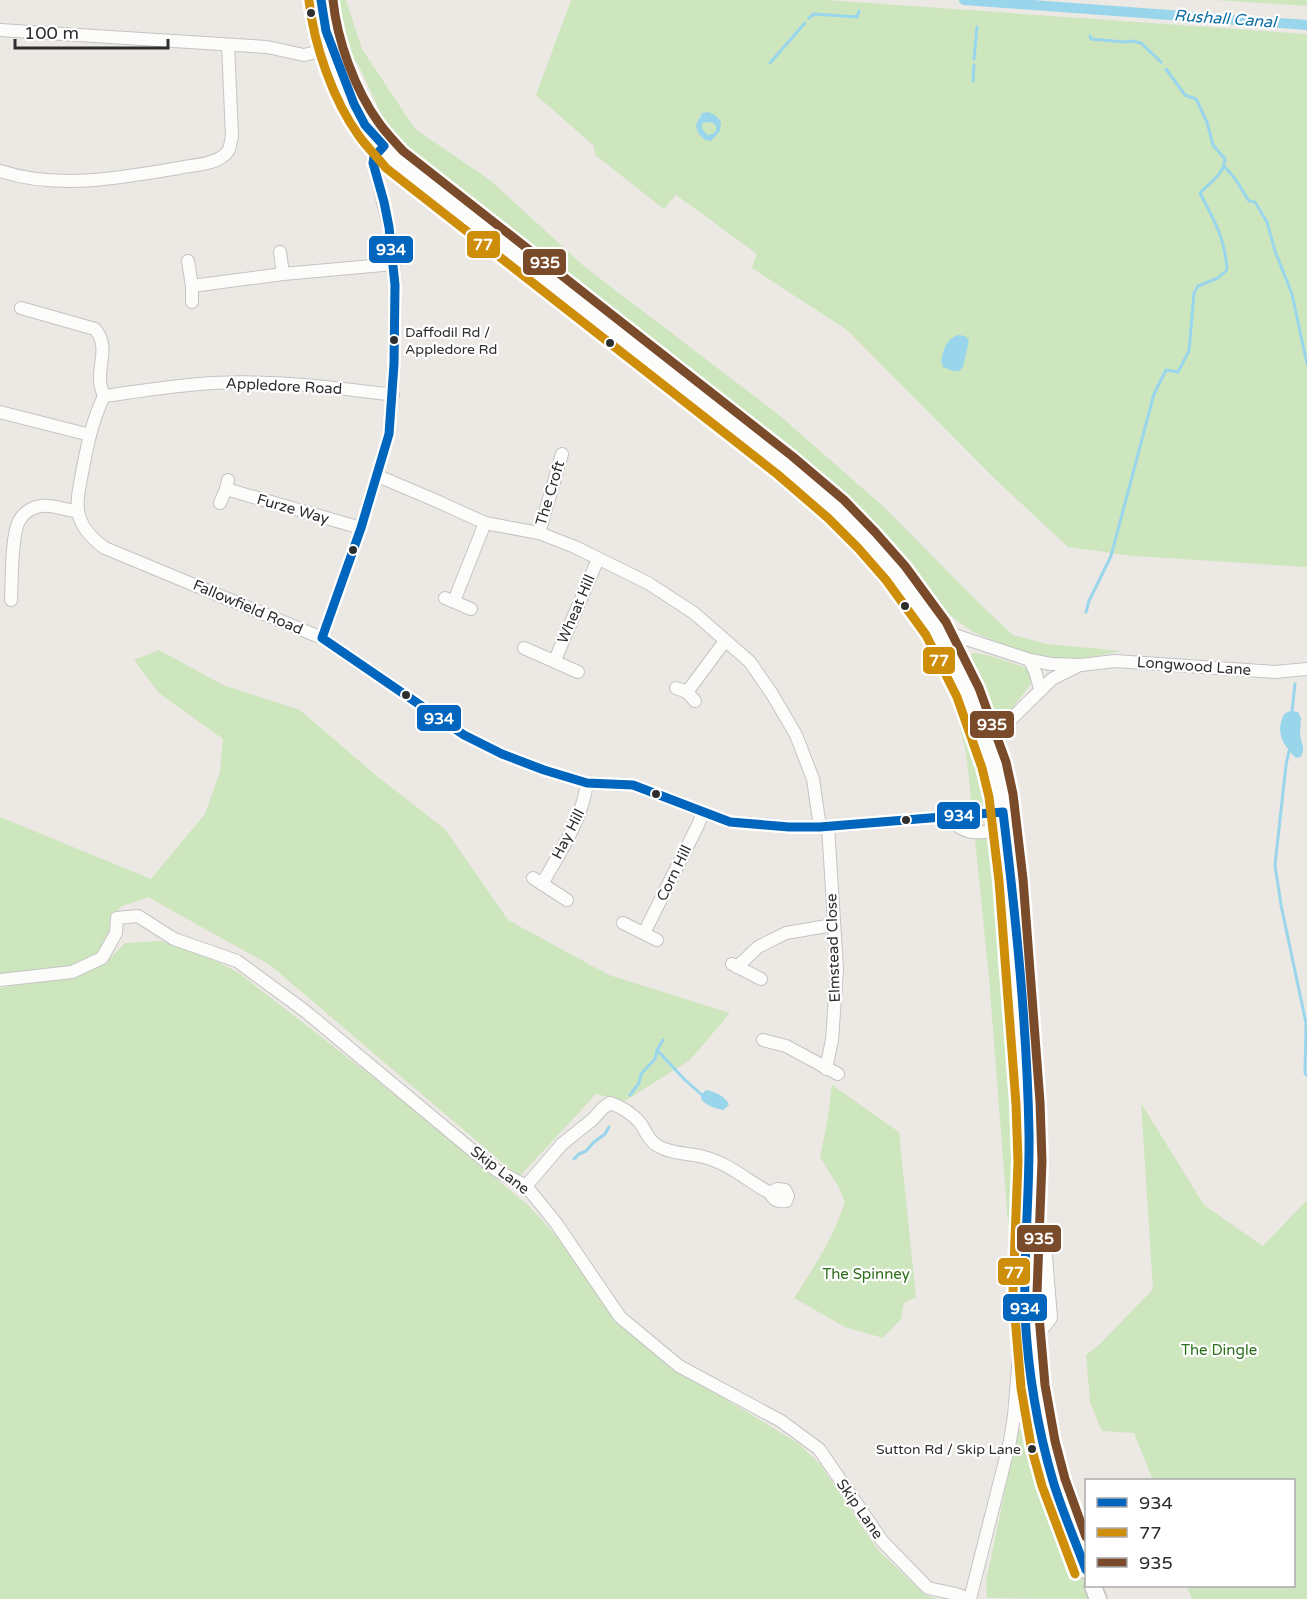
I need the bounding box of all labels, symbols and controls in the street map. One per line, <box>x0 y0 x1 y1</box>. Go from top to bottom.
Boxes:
water label: Rushall Canal <box>1173 5 1279 33</box>
unlabelled marker <box>305 7 317 19</box>
scale bar <box>15 12 168 50</box>
text: 100 m <box>24 22 79 44</box>
line badge: 77 <box>466 230 501 259</box>
line badge: 934 <box>368 235 414 264</box>
text: 77 <box>473 235 493 255</box>
text: 934 <box>376 240 406 260</box>
line badge: 935 <box>522 248 567 276</box>
text: 935 <box>530 253 560 273</box>
place label: Daffodil Rd / Appledore Rd <box>405 324 497 358</box>
marker: Daffodil Rd / Appledore Rd <box>388 334 400 346</box>
unlabelled marker <box>604 337 616 349</box>
street label: Appledore Road <box>225 374 343 398</box>
street label: The Croft <box>532 458 568 528</box>
street label: Furze Way <box>255 490 331 528</box>
unlabelled marker <box>347 544 359 556</box>
street label: Wheat Hill <box>553 572 599 646</box>
street label: Fallowfield Road <box>190 576 306 638</box>
unlabelled marker <box>899 600 911 612</box>
line badge: 77 <box>922 646 956 675</box>
text: 77 <box>929 651 949 671</box>
street label: Longwood Lane <box>1136 653 1252 679</box>
unlabelled marker <box>400 689 412 701</box>
line badge: 934 <box>416 704 462 732</box>
text: 934 <box>424 709 454 729</box>
line badge: 935 <box>969 710 1015 739</box>
text: 935 <box>977 715 1007 735</box>
unlabelled marker <box>650 788 662 800</box>
line badge: 934 <box>936 801 981 830</box>
street label: Hay Hill <box>548 806 588 862</box>
text: 934 <box>944 806 974 826</box>
unlabelled marker <box>900 814 912 826</box>
street label: Corn Hill <box>653 842 695 904</box>
street label: Elmstead Close <box>822 893 844 1003</box>
street label: Skip Lane <box>467 1142 533 1198</box>
line badge: 935 <box>1016 1224 1062 1253</box>
text: 935 <box>1024 1229 1054 1249</box>
line badge: 77 <box>997 1257 1031 1286</box>
text: 77 <box>1004 1263 1024 1283</box>
park label: The Spinney <box>822 1265 910 1283</box>
line badge: 934 <box>1002 1293 1048 1322</box>
text: 934 <box>1010 1299 1040 1319</box>
park label: The Dingle <box>1181 1341 1257 1359</box>
place label: Sutton Rd / Skip Lane <box>876 1441 1021 1458</box>
marker: Sutton Rd / Skip Lane <box>1026 1443 1038 1455</box>
street label: Skip Lane <box>833 1476 887 1542</box>
legend <box>1085 1479 1295 1587</box>
text: 934 <box>1139 1492 1173 1514</box>
text: 77 <box>1139 1522 1162 1544</box>
text: 935 <box>1139 1552 1173 1574</box>

